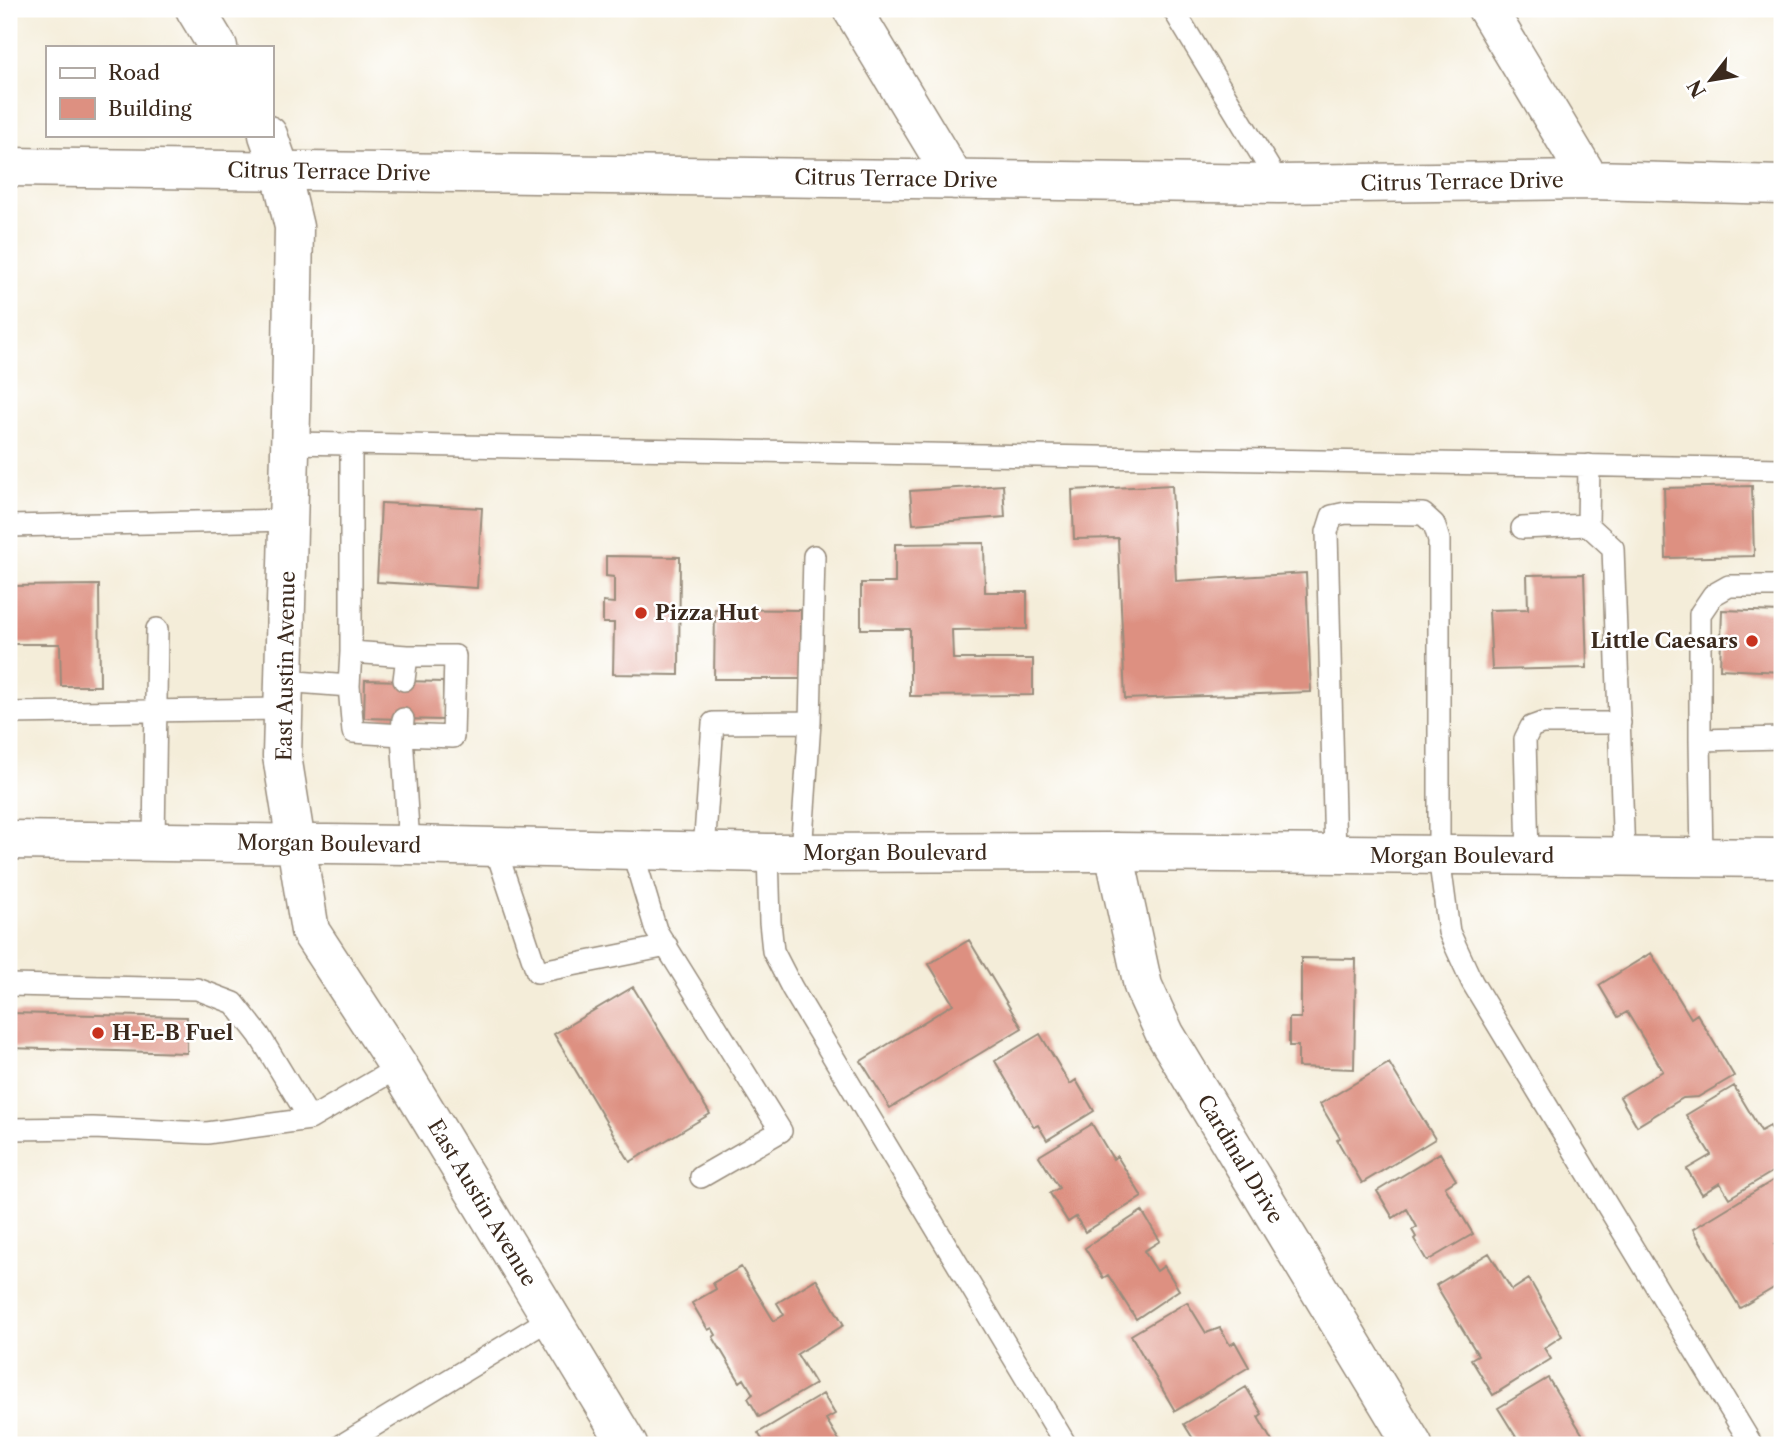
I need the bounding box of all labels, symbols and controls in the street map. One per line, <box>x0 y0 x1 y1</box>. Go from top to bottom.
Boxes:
legend <box>46 46 273 136</box>
north arrow <box>1676 46 1746 116</box>
text: Road <box>108 60 160 85</box>
text: N <box>1683 75 1711 101</box>
text: Building <box>108 96 193 121</box>
street label: Citrus Terrace Drive <box>227 157 431 186</box>
street label: Citrus Terrace Drive <box>794 164 998 193</box>
street label: Citrus Terrace Drive <box>1360 167 1564 196</box>
street label: East Austin Avenue <box>271 571 300 761</box>
place label: Pizza Hut <box>655 600 759 625</box>
marker: Pizza Hut <box>633 605 649 621</box>
place label: Little Caesars <box>1590 628 1738 653</box>
marker: Little Caesars <box>1744 633 1760 649</box>
street label: Morgan Boulevard <box>237 829 422 858</box>
street label: Morgan Boulevard <box>803 840 987 865</box>
street label: Morgan Boulevard <box>1370 843 1554 868</box>
place label: H-E-B Fuel <box>112 1020 233 1045</box>
marker: H-E-B Fuel <box>90 1025 106 1041</box>
street label: Cardinal Drive <box>1192 1090 1289 1228</box>
street label: East Austin Avenue <box>423 1115 542 1291</box>

